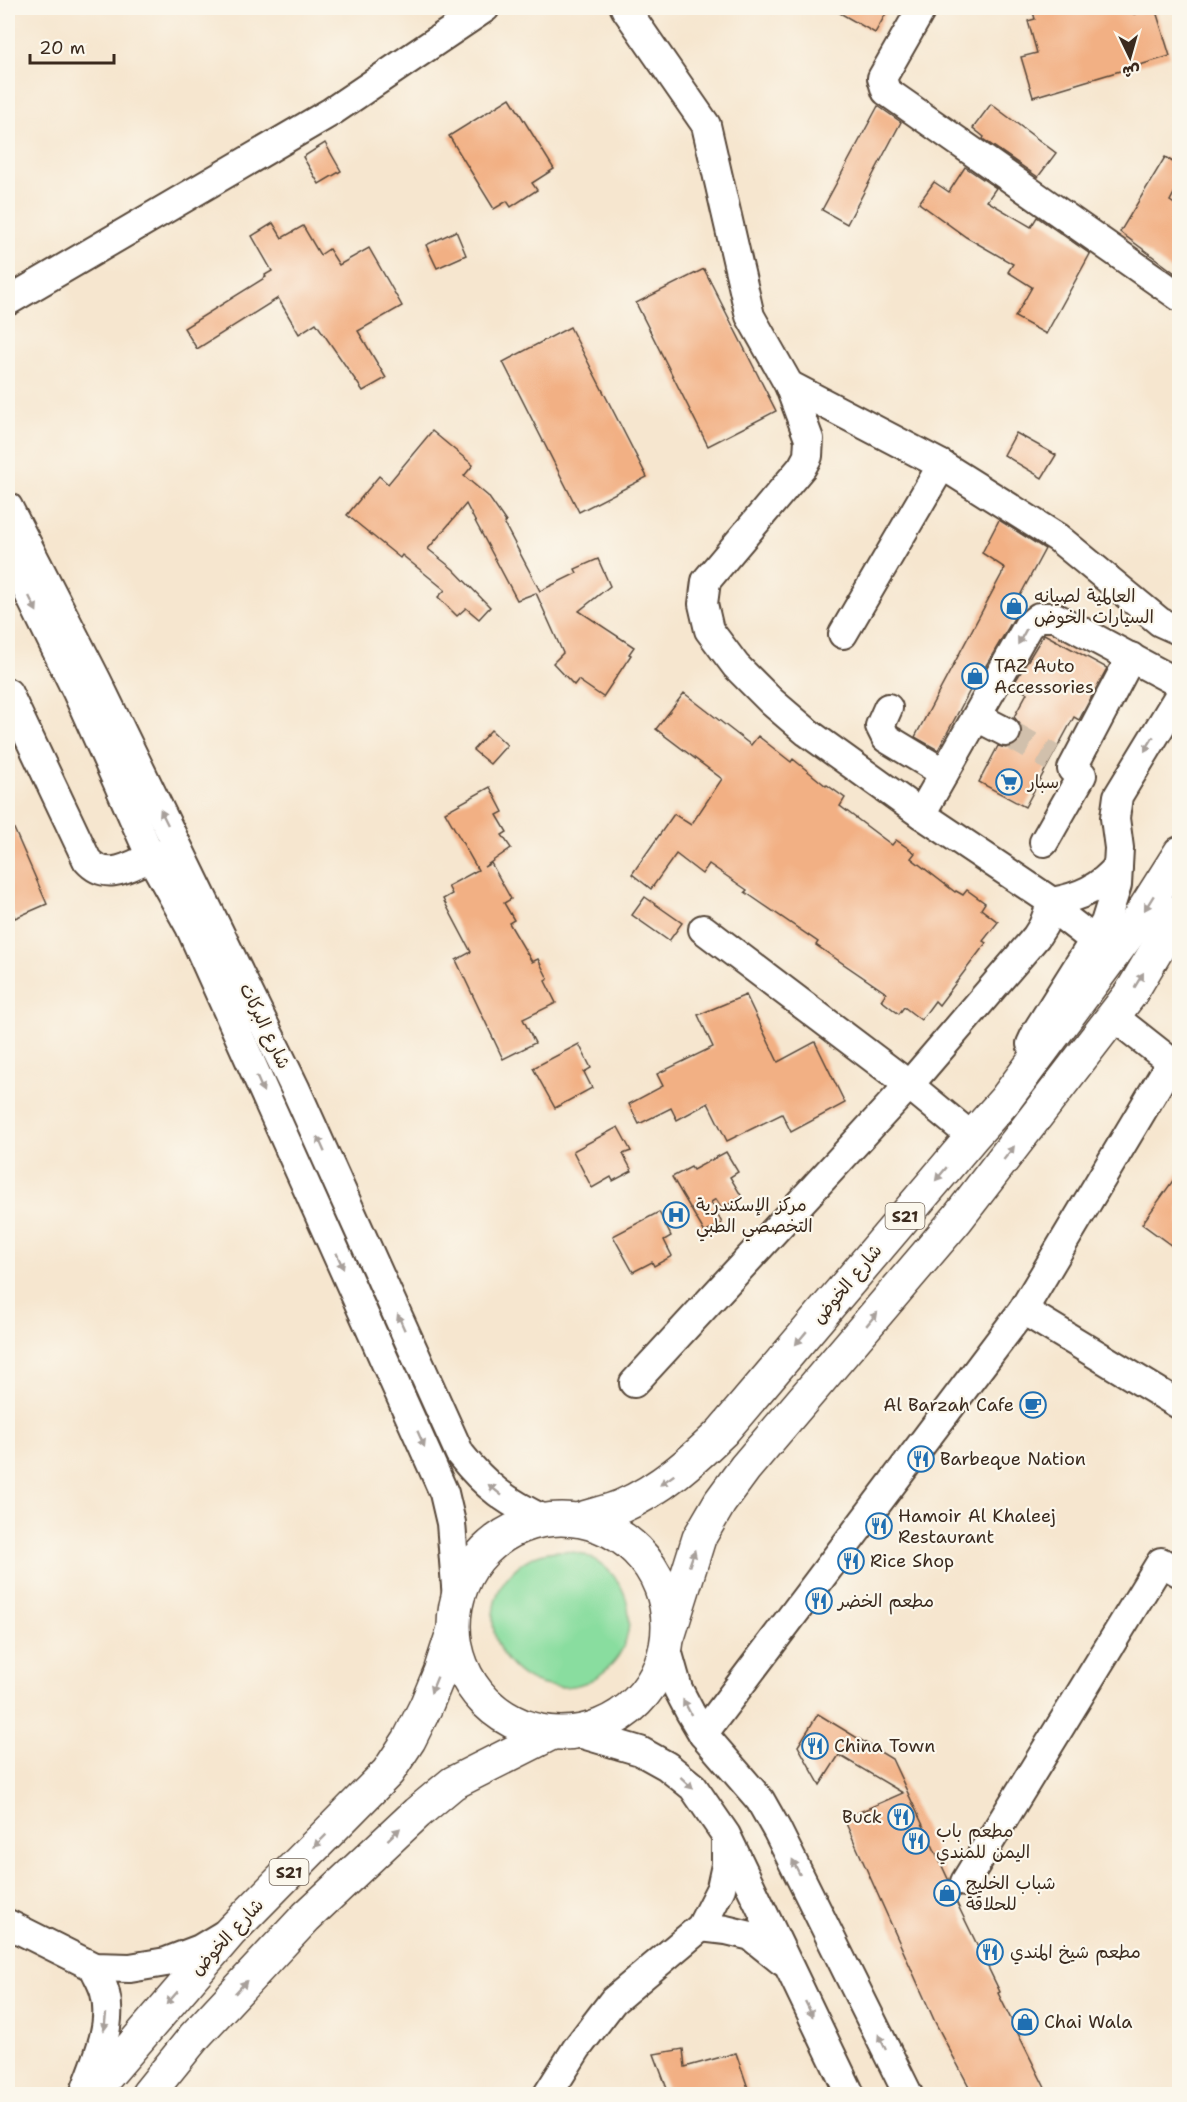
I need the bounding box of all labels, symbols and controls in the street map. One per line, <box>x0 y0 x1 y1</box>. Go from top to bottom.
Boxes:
scale bar <box>30 27 114 65</box>
north arrow <box>1100 27 1160 87</box>
text: 20 m <box>39 36 85 60</box>
text: ش <box>1122 60 1141 83</box>
place label: العالمية لصيانه السيارات الخوض <box>1034 584 1154 629</box>
shop icon: العالمية لصيانه السيارات الخوض <box>999 591 1029 621</box>
one-way arrow <box>29 595 38 612</box>
one-way arrow <box>1017 629 1027 646</box>
place label: TAZ Auto Accessories <box>994 654 1094 699</box>
shop icon: TAZ Auto Accessories <box>960 661 990 691</box>
one-way arrow <box>1143 736 1154 752</box>
supermarket icon: سبار <box>994 767 1024 797</box>
place label: سبار <box>1026 770 1059 794</box>
one-way arrow <box>159 808 169 826</box>
one-way arrow <box>1143 895 1154 911</box>
one-way arrow <box>1133 972 1144 988</box>
street label: شارع البركات <box>234 979 296 1073</box>
one-way arrow <box>256 1075 265 1092</box>
one-way arrow <box>316 1135 326 1153</box>
one-way arrow <box>1002 1145 1014 1160</box>
one-way arrow <box>935 1166 948 1181</box>
place label: مركز الإسكندرية التخصصي الطبي <box>696 1193 813 1242</box>
hospital icon: مركز الإسكندرية التخصصي الطبي <box>661 1200 691 1230</box>
road number: S21 <box>886 1203 924 1229</box>
street label: شارع الخوض <box>807 1239 887 1329</box>
one-way arrow <box>336 1253 345 1270</box>
one-way arrow <box>865 1312 878 1327</box>
one-way arrow <box>395 1313 405 1331</box>
one-way arrow <box>795 1330 808 1345</box>
cafe icon: Al Barzah Cafe <box>1018 1390 1048 1420</box>
place label: Al Barzah Cafe <box>883 1393 1014 1417</box>
one-way arrow <box>416 1430 426 1448</box>
restaurant icon: Barbeque Nation <box>906 1444 936 1474</box>
place label: Barbeque Nation <box>940 1447 1086 1471</box>
one-way arrow <box>660 1473 675 1485</box>
one-way arrow <box>487 1485 502 1497</box>
place label: Hamoir Al Khaleej Restaurant <box>898 1504 1056 1549</box>
restaurant icon: Hamoir Al Khaleej Restaurant <box>864 1511 894 1541</box>
restaurant icon: Rice Shop <box>836 1546 866 1576</box>
one-way arrow <box>687 1548 697 1566</box>
place label: Rice Shop <box>870 1549 954 1573</box>
restaurant icon: مطعم الخضر <box>804 1586 834 1616</box>
place label: مطعم الخضر <box>836 1589 934 1615</box>
one-way arrow <box>429 1677 439 1695</box>
one-way arrow <box>682 1698 692 1715</box>
restaurant icon: China Town <box>800 1731 830 1761</box>
place label: China Town <box>834 1734 935 1758</box>
one-way arrow <box>680 1776 695 1790</box>
restaurant icon: Buck <box>886 1802 916 1832</box>
place label: Buck <box>842 1805 882 1829</box>
place label: مطعم باب اليمن للمندي <box>936 1819 1030 1865</box>
restaurant icon: مطعم باب اليمن للمندي <box>901 1826 931 1856</box>
one-way arrow <box>386 1828 400 1842</box>
one-way arrow <box>314 1833 328 1847</box>
road number: S21 <box>270 1859 308 1885</box>
one-way arrow <box>791 1859 801 1876</box>
place label: شباب الخليج للحلاقة <box>966 1871 1056 1916</box>
shop icon: شباب الخليج للحلاقة <box>932 1878 962 1908</box>
street label: شارع الخوض <box>185 1893 269 1981</box>
restaurant icon: مطعم شيخ المندي <box>975 1937 1005 1967</box>
place label: مطعم شيخ المندي <box>1010 1940 1141 1966</box>
one-way arrow <box>233 1980 247 1994</box>
one-way arrow <box>166 1990 179 2005</box>
one-way arrow <box>804 2001 813 2018</box>
shop icon: Chai Wala <box>1010 2007 1040 2037</box>
place label: Chai Wala <box>1044 2010 1132 2034</box>
one-way arrow <box>101 2013 110 2032</box>
one-way arrow <box>878 2033 888 2051</box>

